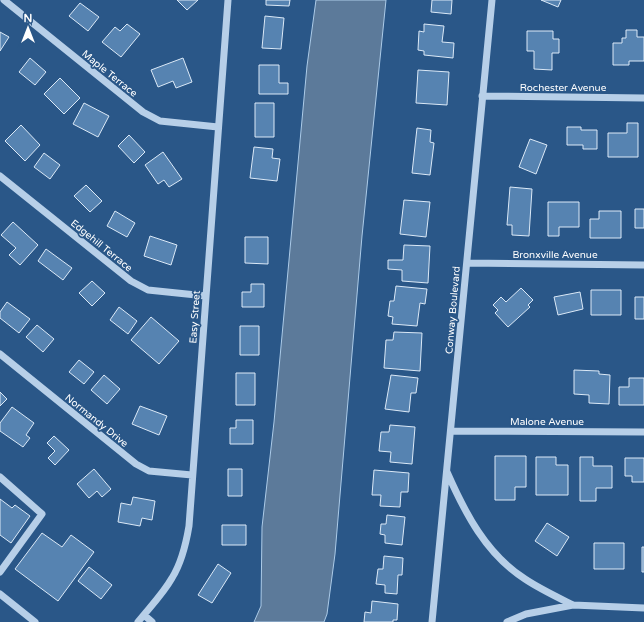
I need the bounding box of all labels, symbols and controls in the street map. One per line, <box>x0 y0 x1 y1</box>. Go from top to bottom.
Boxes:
north arrow <box>8 8 48 48</box>
text: N <box>24 12 32 25</box>
street label: Maple Terrace <box>79 48 140 100</box>
street label: Rochester Avenue <box>520 82 607 94</box>
street label: Edgehill Terrace <box>68 217 135 275</box>
street label: Bronxville Avenue <box>512 249 598 261</box>
street label: Conway Boulevard <box>443 266 463 355</box>
street label: Easy Street <box>187 290 203 344</box>
street label: Normandy Drive <box>62 392 131 450</box>
street label: Malone Avenue <box>510 416 584 428</box>

